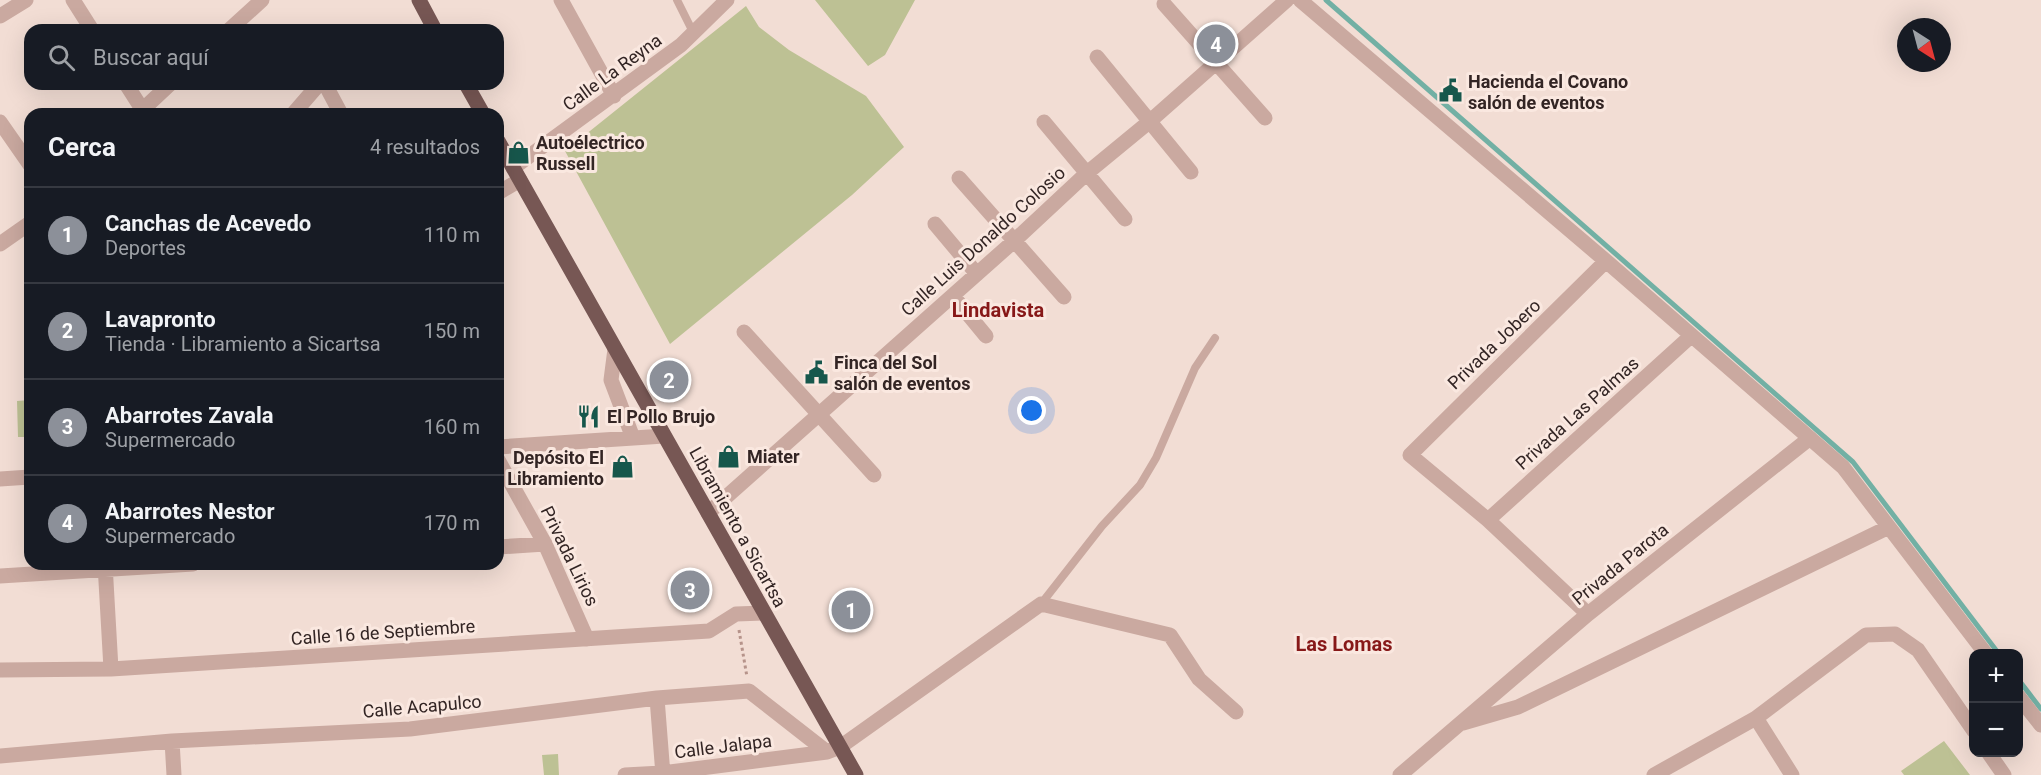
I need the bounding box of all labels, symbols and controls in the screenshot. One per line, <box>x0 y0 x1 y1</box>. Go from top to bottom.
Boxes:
north arrow <box>1897 18 1951 72</box>
pin: 4 <box>1196 22 1236 66</box>
search box <box>24 24 504 90</box>
street label: Calle La Reyna <box>559 29 665 115</box>
icon: search <box>45 41 78 74</box>
text: Buscar aquí <box>93 45 209 70</box>
place label: Hacienda el Covano salón de eventos <box>1468 71 1628 113</box>
public building icon: Hacienda el Covano salón de eventos <box>1437 78 1463 104</box>
text: Cerca <box>48 132 116 162</box>
place label: Autoélectrico Russell <box>536 132 645 174</box>
text: 4 resultados <box>370 135 480 159</box>
shop icon: Autoélectrico Russell <box>505 139 531 165</box>
street label: Calle Luis Donaldo Colosio <box>897 162 1069 320</box>
text: Canchas de Acevedo <box>105 211 311 236</box>
text: 1 <box>62 223 73 247</box>
text: 110 m <box>424 223 480 247</box>
text: Deportes <box>105 236 186 260</box>
street label: Privada Jobero <box>1443 295 1545 393</box>
district label: Lindavista <box>952 298 1044 322</box>
text: Lavapronto <box>105 307 216 332</box>
text: 2 <box>62 319 73 343</box>
text: 150 m <box>424 319 480 343</box>
text: Tienda · Libramiento a Sicartsa <box>105 332 381 356</box>
place label: Finca del Sol salón de eventos <box>834 352 970 394</box>
street label: Privada Las Palmas <box>1511 352 1643 474</box>
pin: 2 <box>650 358 688 403</box>
public building icon: Finca del Sol salón de eventos <box>803 359 829 385</box>
your location <box>1017 396 1046 425</box>
text: Abarrotes Zavala <box>105 403 274 428</box>
restaurant icon: El Pollo Brujo <box>576 403 602 429</box>
place label: El Pollo Brujo <box>607 406 715 427</box>
text: 3 <box>62 415 73 439</box>
text: 160 m <box>424 415 480 439</box>
text: Supermercado <box>105 428 235 452</box>
street label: Libramiento a Sicartsa <box>685 443 791 611</box>
shop icon: Miater <box>716 443 742 469</box>
place label: Miater <box>747 446 800 467</box>
place label: Depósito El Libramiento <box>507 447 604 489</box>
shop icon: Depósito El Libramiento <box>609 454 635 480</box>
text: Abarrotes Nestor <box>105 499 275 524</box>
street label: Privada Lirios <box>537 503 603 609</box>
text: 4 <box>62 511 73 535</box>
text: 170 m <box>424 511 480 535</box>
street label: Privada Parota <box>1568 519 1672 609</box>
text: Supermercado <box>105 524 235 548</box>
pin: 3 <box>670 568 710 612</box>
pin: 1 <box>832 588 870 632</box>
street label: Calle 16 de Septiembre <box>290 615 476 649</box>
district label: Las Lomas <box>1295 632 1393 656</box>
map controls <box>1969 649 2023 757</box>
button: + <box>1969 649 2023 703</box>
street label: Calle Acapulco <box>362 690 482 722</box>
button: − <box>1969 703 2023 757</box>
street label: Calle Jalapa <box>673 730 773 762</box>

